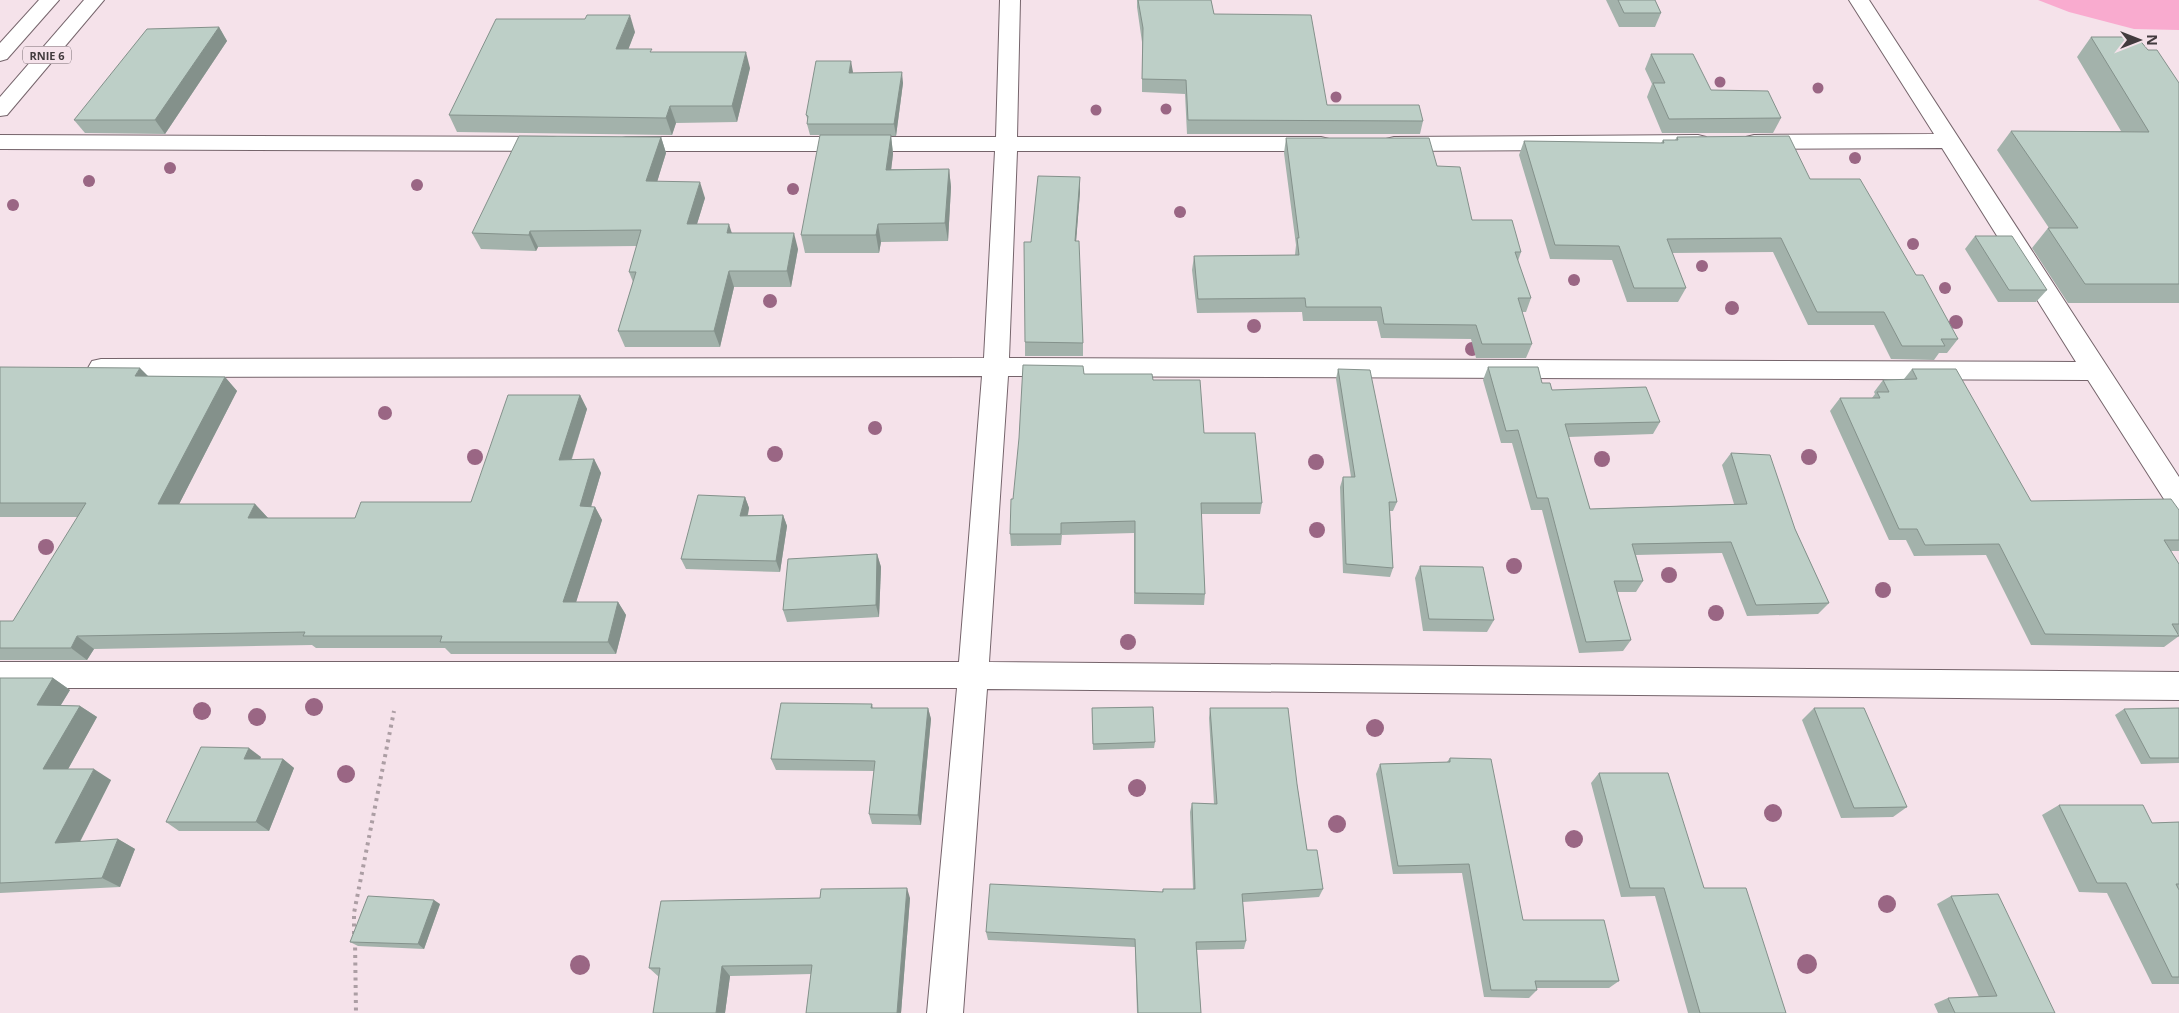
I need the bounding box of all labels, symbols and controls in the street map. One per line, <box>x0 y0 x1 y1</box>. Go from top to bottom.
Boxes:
north arrow <box>2114 15 2164 65</box>
text: N <box>2143 34 2162 46</box>
road number: RNIE 6 <box>23 46 71 64</box>

